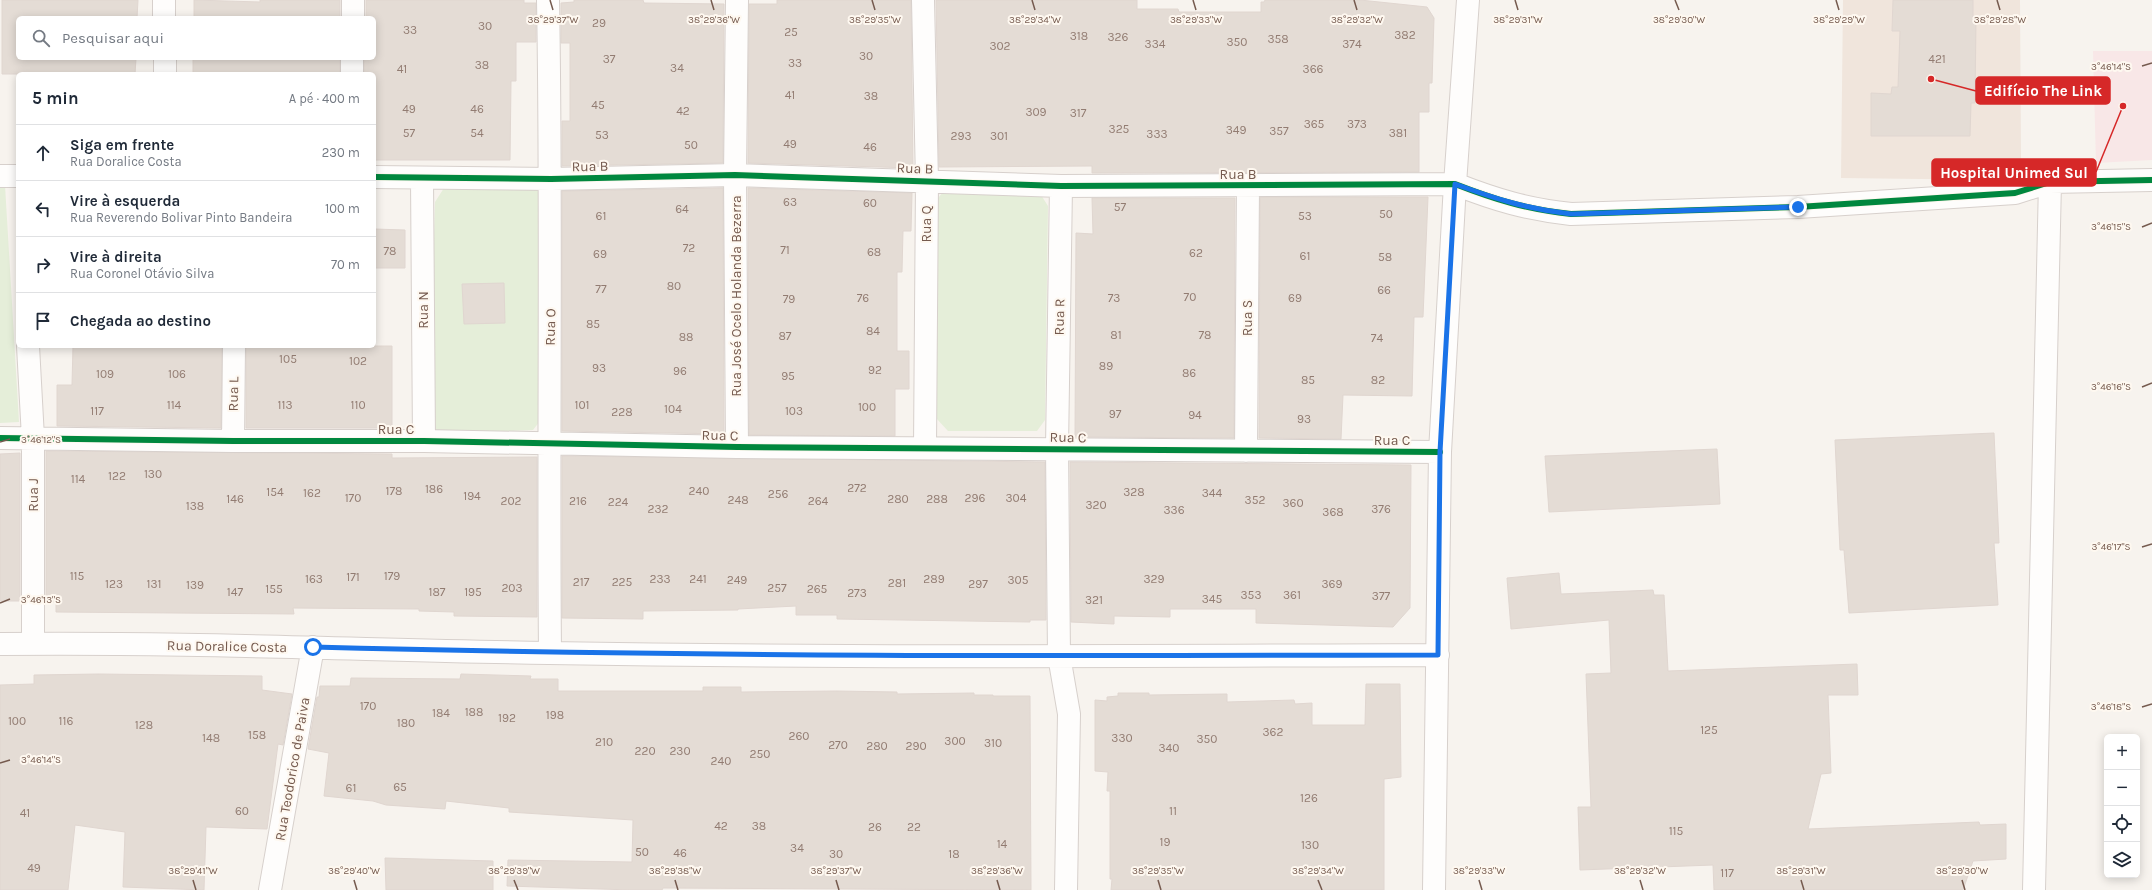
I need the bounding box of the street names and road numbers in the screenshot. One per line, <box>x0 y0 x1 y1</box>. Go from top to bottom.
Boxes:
street label: Rua B <box>571 158 609 175</box>
street label: Rua B <box>896 159 934 178</box>
street label: Rua B <box>1220 166 1256 183</box>
street label: Rua José Ocelo Holanda Bezerra <box>728 195 745 397</box>
street label: Rua Q <box>918 205 935 243</box>
street label: Rua N <box>415 291 432 329</box>
street label: Rua R <box>1051 299 1068 335</box>
street label: Rua S <box>1239 300 1256 336</box>
street label: Rua O <box>542 308 559 346</box>
street label: Rua L <box>225 376 242 411</box>
street label: Rua C <box>378 421 414 438</box>
street label: Rua C <box>702 427 738 444</box>
street label: Rua C <box>1050 429 1086 446</box>
street label: Rua C <box>1374 432 1410 449</box>
street label: Rua J <box>25 478 42 512</box>
street label: Rua Doralice Costa <box>167 637 287 656</box>
street label: Rua Teodorico de Paiva <box>271 696 313 842</box>

